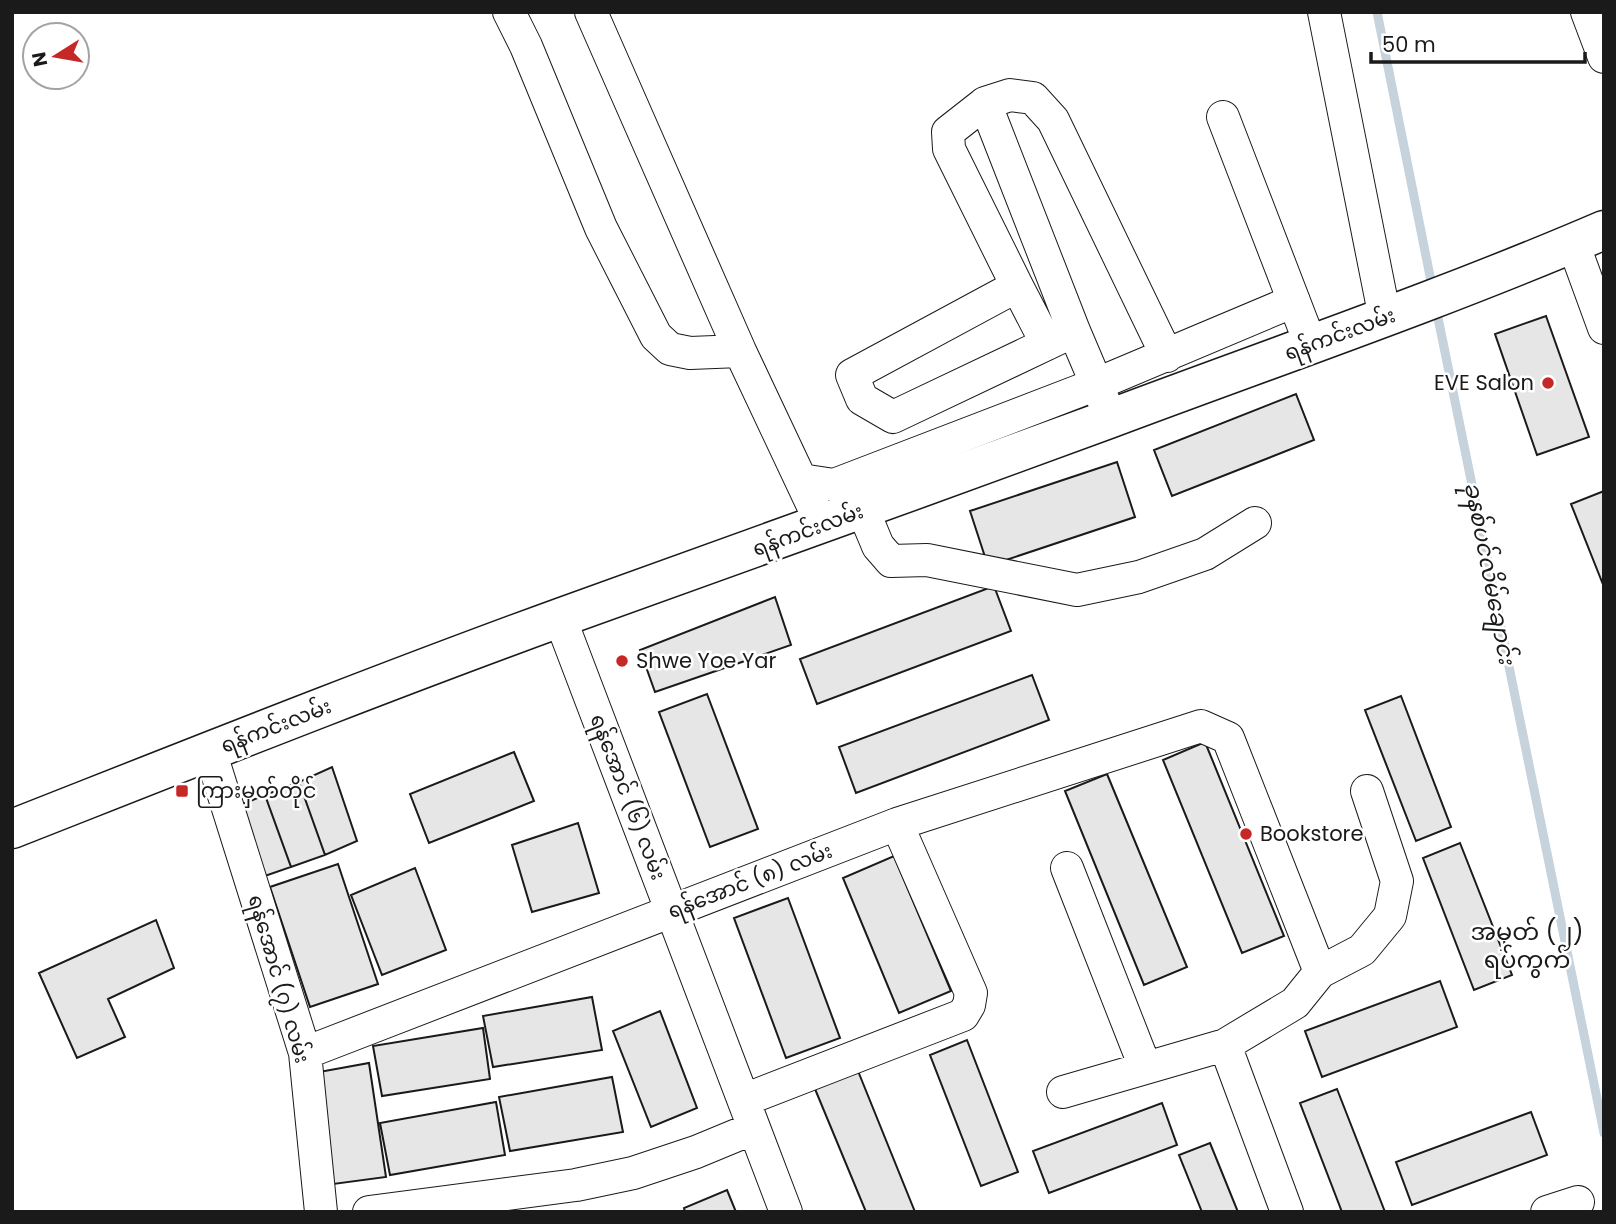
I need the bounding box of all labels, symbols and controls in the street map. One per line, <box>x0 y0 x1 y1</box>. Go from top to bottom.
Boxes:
north arrow <box>21 21 91 91</box>
scale bar <box>1371 21 1584 65</box>
text: 50 m <box>1382 30 1436 59</box>
text: N <box>25 50 54 69</box>
street label: ရန်ကင်းလမ်း <box>1280 299 1400 370</box>
place label: EVE Salon <box>1434 368 1534 397</box>
marker: EVE Salon <box>1540 375 1556 391</box>
water label: ခုနစ်ပင်လိမ်ချောင်း <box>1454 479 1524 670</box>
street label: ရန်ကင်းလမ်း <box>748 495 868 566</box>
place label: Shwe Yoe Yar <box>636 646 776 675</box>
marker: Shwe Yoe Yar <box>614 653 630 669</box>
street label: ရန်ကင်းလမ်း <box>216 690 336 763</box>
street label: ရန်အောင် (၆) လမ်း <box>581 709 674 885</box>
place label: ကြားမှတ်တိုင် <box>196 775 316 808</box>
marker: ကြားမှတ်တိုင် <box>174 783 190 799</box>
place label: Bookstore <box>1260 819 1363 848</box>
marker: Bookstore <box>1238 826 1254 842</box>
street label: ရန်အောင် (၈) လမ်း <box>663 835 837 928</box>
street label: ရန်အောင် (၇) လမ်း <box>239 891 318 1067</box>
district label: အမှတ် (၂) ရပ်ကွက် <box>1470 915 1584 979</box>

